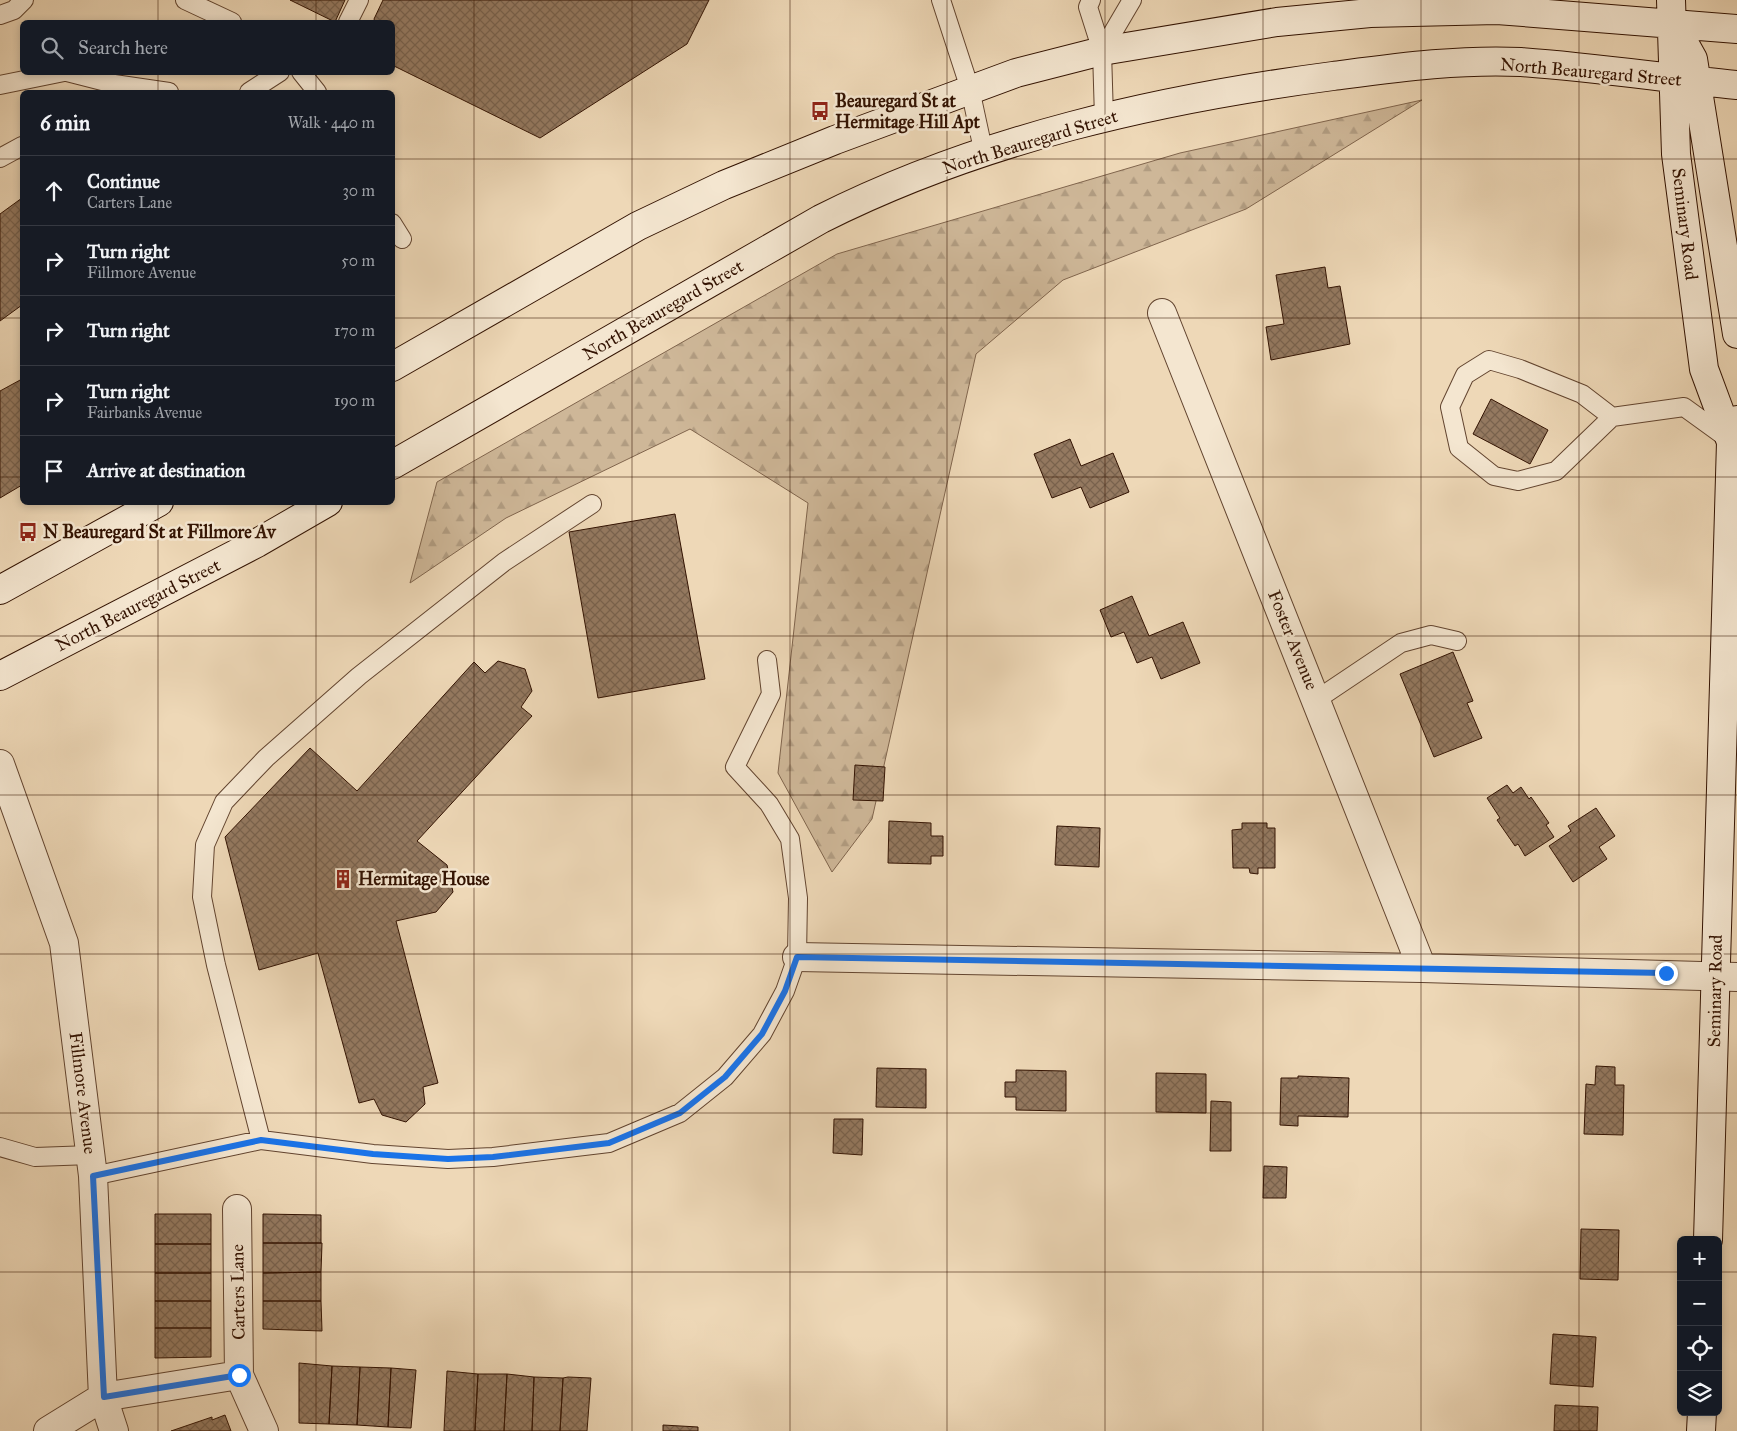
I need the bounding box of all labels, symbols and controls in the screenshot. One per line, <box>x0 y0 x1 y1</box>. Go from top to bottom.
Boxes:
search box <box>20 20 395 75</box>
icon: search <box>38 34 66 62</box>
text: Search here <box>78 36 168 59</box>
street label: North Beauregard Street <box>1499 53 1683 92</box>
place label: Beauregard St at Hermitage Hill Apt <box>835 90 981 134</box>
bus stop icon: Beauregard St at Hermitage Hill Apt <box>809 100 831 122</box>
street label: North Beauregard Street <box>940 105 1121 180</box>
text: 6 min <box>40 110 90 136</box>
text: Walk · 440 m <box>288 113 375 132</box>
street label: Seminary Road <box>1667 167 1703 281</box>
text: Continue <box>87 170 160 193</box>
icon: ahead <box>40 177 68 205</box>
text: 30 m <box>342 181 375 200</box>
text: Carters Lane <box>87 193 172 212</box>
text: Turn right <box>87 240 170 263</box>
icon: right <box>40 247 68 275</box>
text: 50 m <box>341 251 375 270</box>
street label: North Beauregard Street <box>579 255 748 366</box>
text: Fillmore Avenue <box>87 263 196 282</box>
icon: right <box>40 317 68 345</box>
text: Turn right <box>87 319 170 342</box>
text: 170 m <box>334 321 375 340</box>
text: Turn right <box>87 380 170 403</box>
icon: right <box>40 387 68 415</box>
text: 190 m <box>334 391 375 410</box>
text: Fairbanks Avenue <box>87 403 202 422</box>
icon: arrive <box>40 457 68 485</box>
text: Arrive at destination <box>87 459 245 482</box>
bus stop icon: N Beauregard St at Fillmore Av <box>17 521 39 543</box>
place label: N Beauregard St at Fillmore Av <box>43 521 277 544</box>
street label: North Beauregard Street <box>52 554 225 657</box>
street label: Foster Avenue <box>1263 587 1323 693</box>
building icon: Hermitage House <box>332 868 354 890</box>
place label: Hermitage House <box>358 868 490 891</box>
street label: Seminary Road <box>1703 934 1727 1048</box>
route end <box>1655 962 1678 985</box>
street label: Fillmore Avenue <box>65 1031 101 1155</box>
map controls <box>1677 1236 1722 1416</box>
button: + <box>1677 1236 1722 1281</box>
street label: Carters Lane <box>226 1244 250 1340</box>
button: − <box>1677 1281 1722 1326</box>
button: locate <box>1677 1326 1722 1371</box>
route start <box>228 1364 251 1387</box>
button: layers <box>1677 1371 1722 1416</box>

